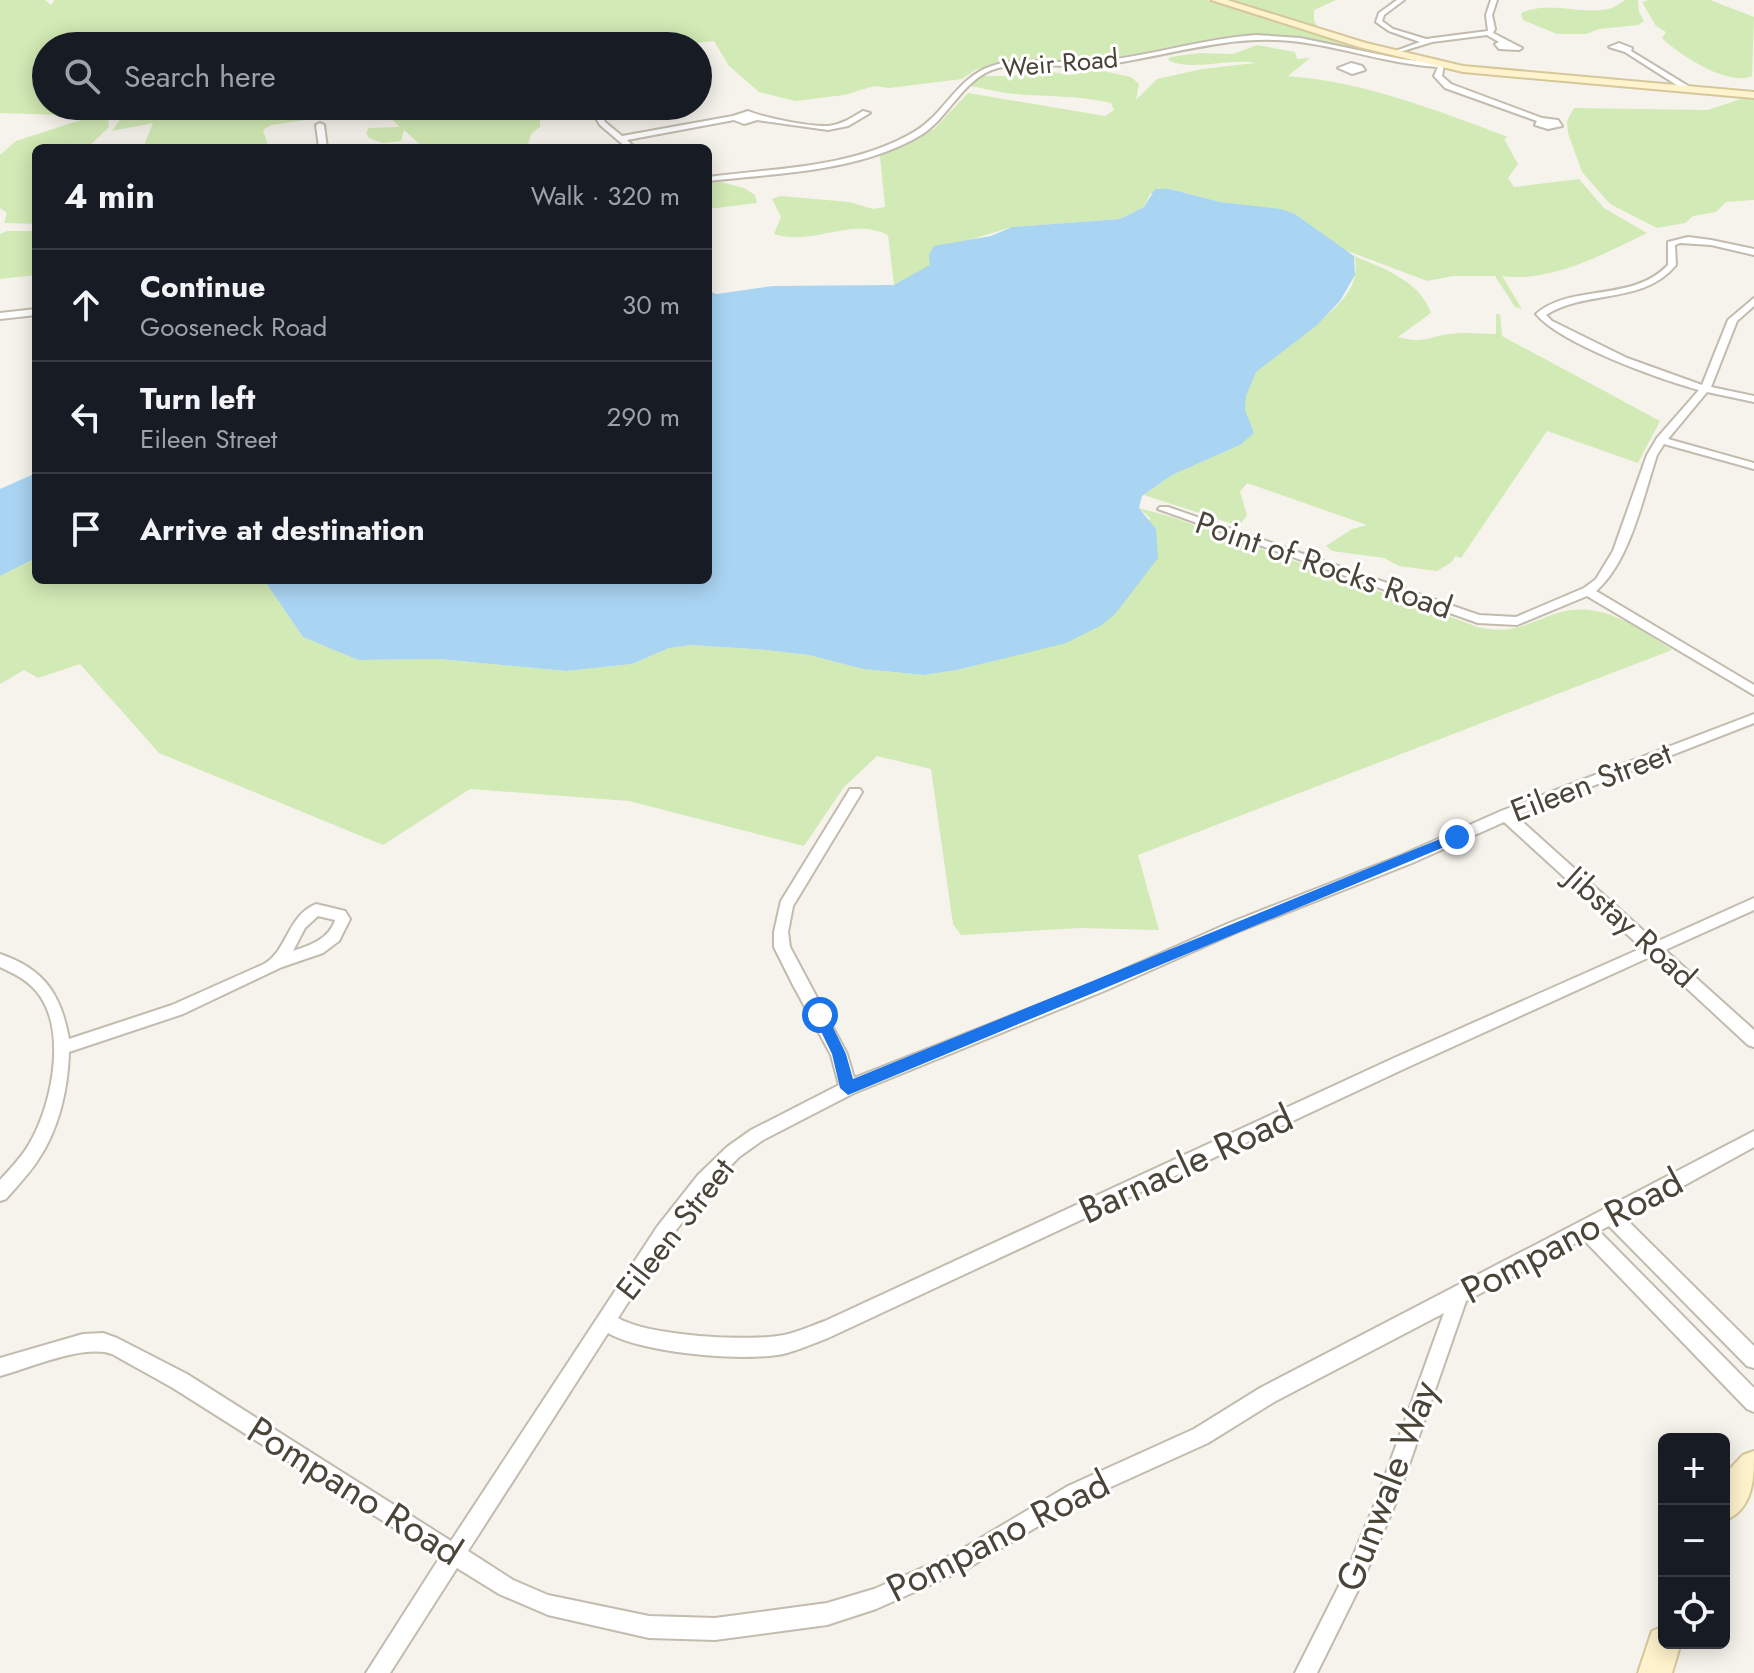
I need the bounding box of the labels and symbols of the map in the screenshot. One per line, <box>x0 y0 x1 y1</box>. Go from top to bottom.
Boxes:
street label: Weir Road <box>1000 39 1120 87</box>
street label: Point of Rocks Road <box>1189 499 1459 631</box>
street label: Eileen Street <box>1504 730 1678 834</box>
route end <box>1439 819 1475 855</box>
street label: Jibstay Road <box>1552 853 1707 999</box>
route start <box>802 997 838 1033</box>
street label: Barnacle Road <box>1070 1090 1302 1237</box>
street label: Eileen Street <box>605 1148 745 1310</box>
street label: Pompano Road <box>1451 1154 1692 1317</box>
street label: Gunwale Way <box>1321 1372 1452 1599</box>
street label: Pompano Road <box>237 1403 473 1579</box>
street label: Pompano Road <box>877 1456 1119 1615</box>

